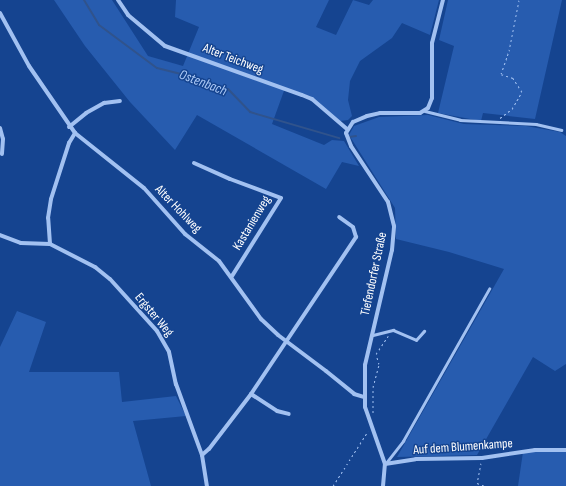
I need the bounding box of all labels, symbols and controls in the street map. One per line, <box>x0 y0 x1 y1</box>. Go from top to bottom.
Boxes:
street label: Alter Teichweg <box>201 40 265 78</box>
water label: Ostenbach <box>177 66 229 100</box>
street label: Alter Hohlweg <box>151 182 205 236</box>
street label: Kastanienweg <box>230 193 274 253</box>
street label: Tiefendorfer Straße <box>358 231 390 317</box>
street label: Ergster Weg <box>131 290 177 340</box>
street label: Auf dem Blumenkampe <box>413 436 513 458</box>

